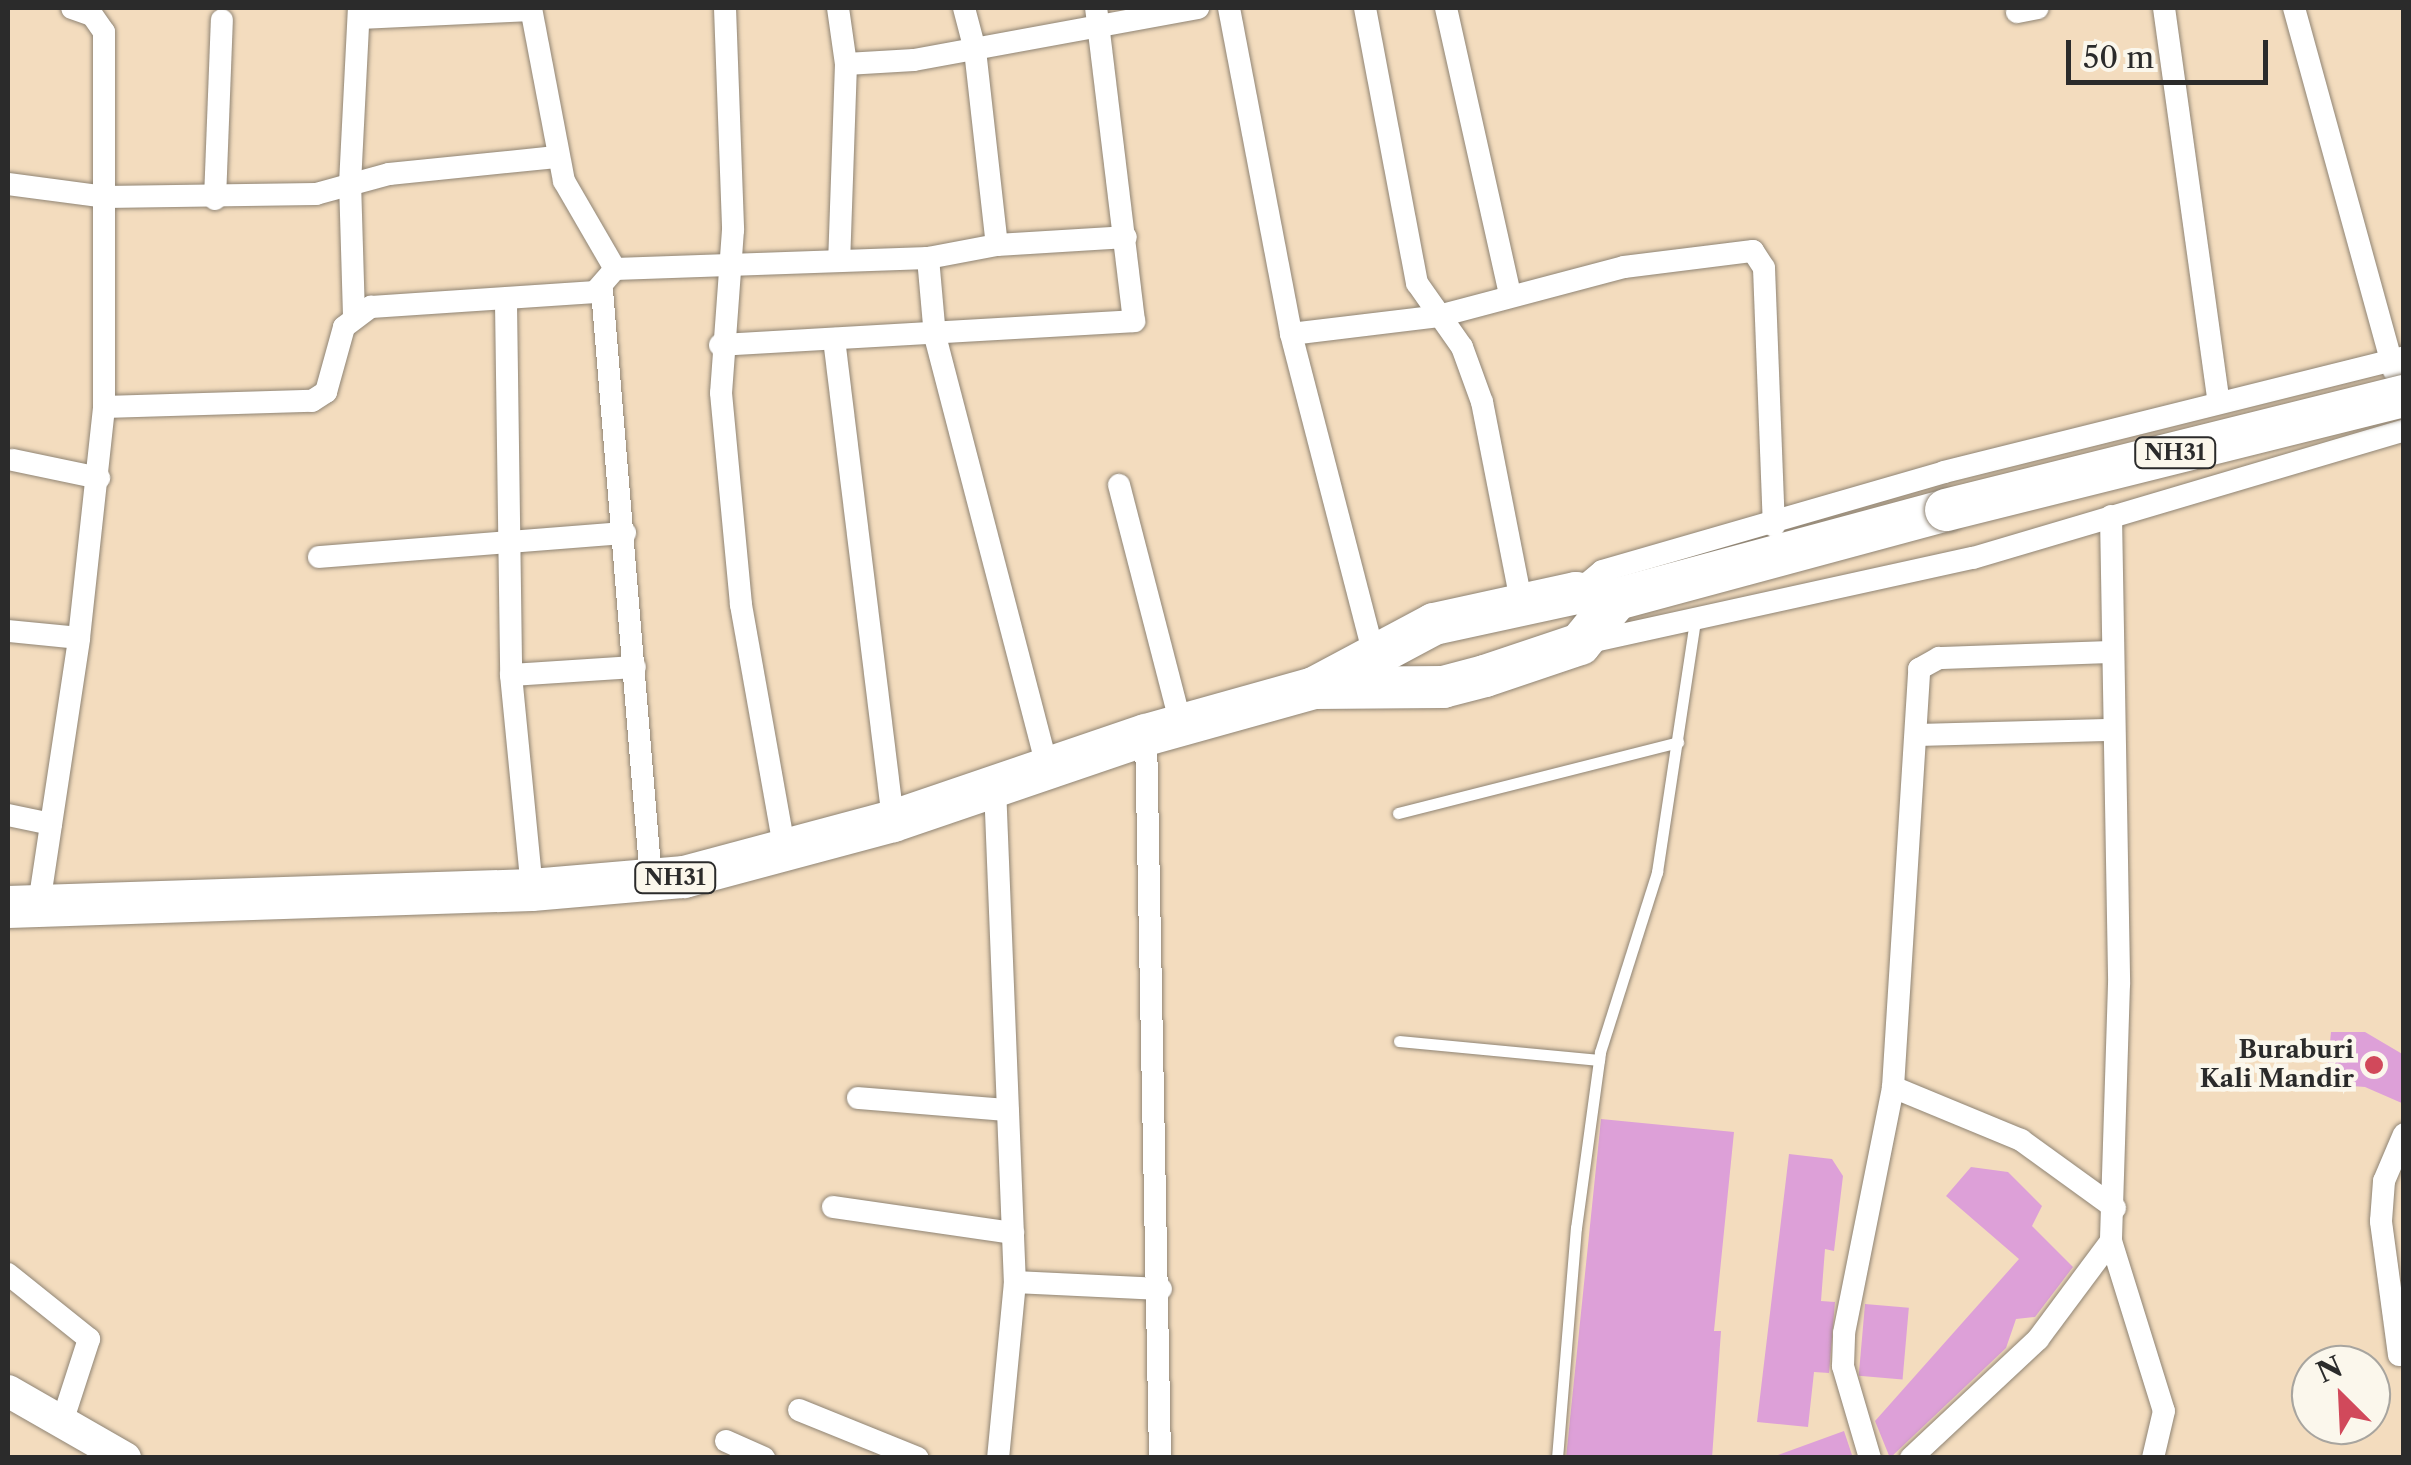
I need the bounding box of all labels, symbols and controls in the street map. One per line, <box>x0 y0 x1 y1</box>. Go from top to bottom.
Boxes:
scale bar <box>2071 20 2274 82</box>
text: 50 m <box>2083 39 2154 76</box>
road number: NH31 <box>2132 436 2218 470</box>
road number: NH31 <box>632 861 718 895</box>
place label: Buraburi Kali Mandir <box>2200 1036 2354 1095</box>
marker: Buraburi Kali Mandir <box>2363 1054 2385 1076</box>
north arrow <box>2291 1345 2391 1445</box>
text: N <box>2312 1349 2348 1390</box>

